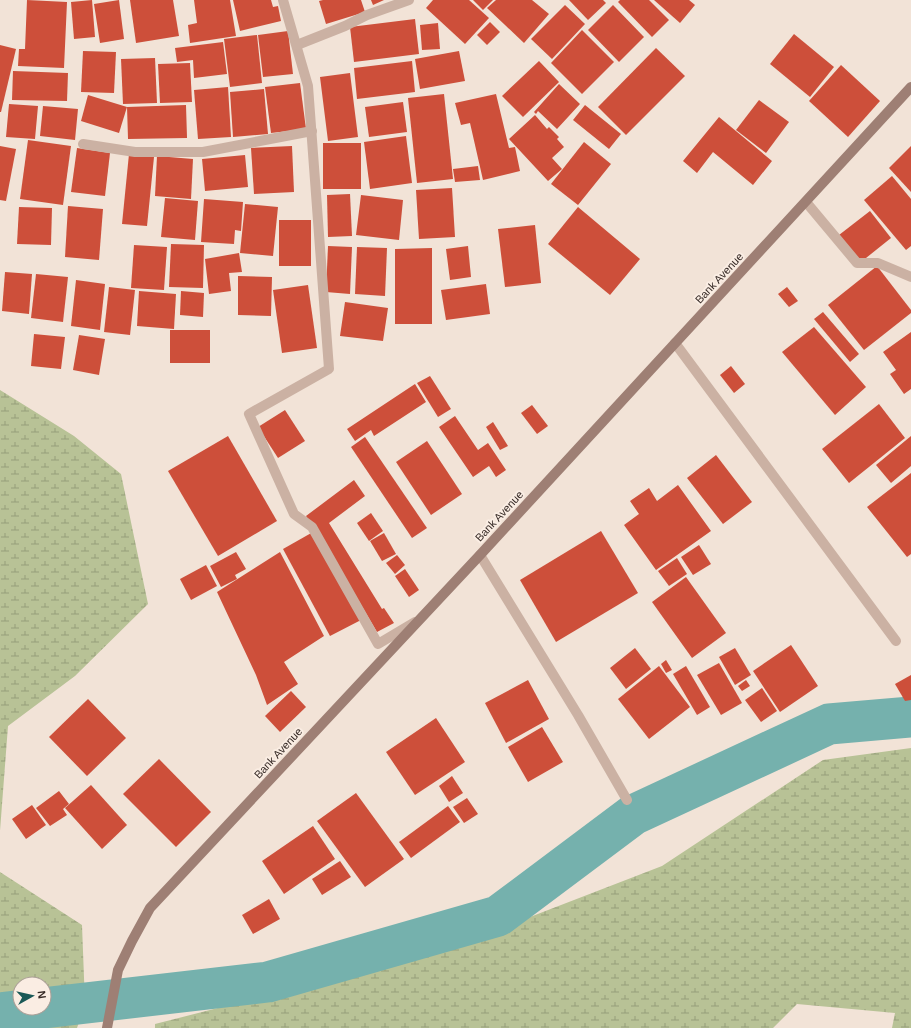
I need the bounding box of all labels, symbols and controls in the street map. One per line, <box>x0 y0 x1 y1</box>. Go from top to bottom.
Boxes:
street label: Bank Avenue <box>693 250 745 306</box>
street label: Bank Avenue <box>473 488 525 544</box>
street label: Bank Avenue <box>252 725 304 781</box>
north arrow <box>12 976 52 1016</box>
text: N <box>35 990 48 999</box>

